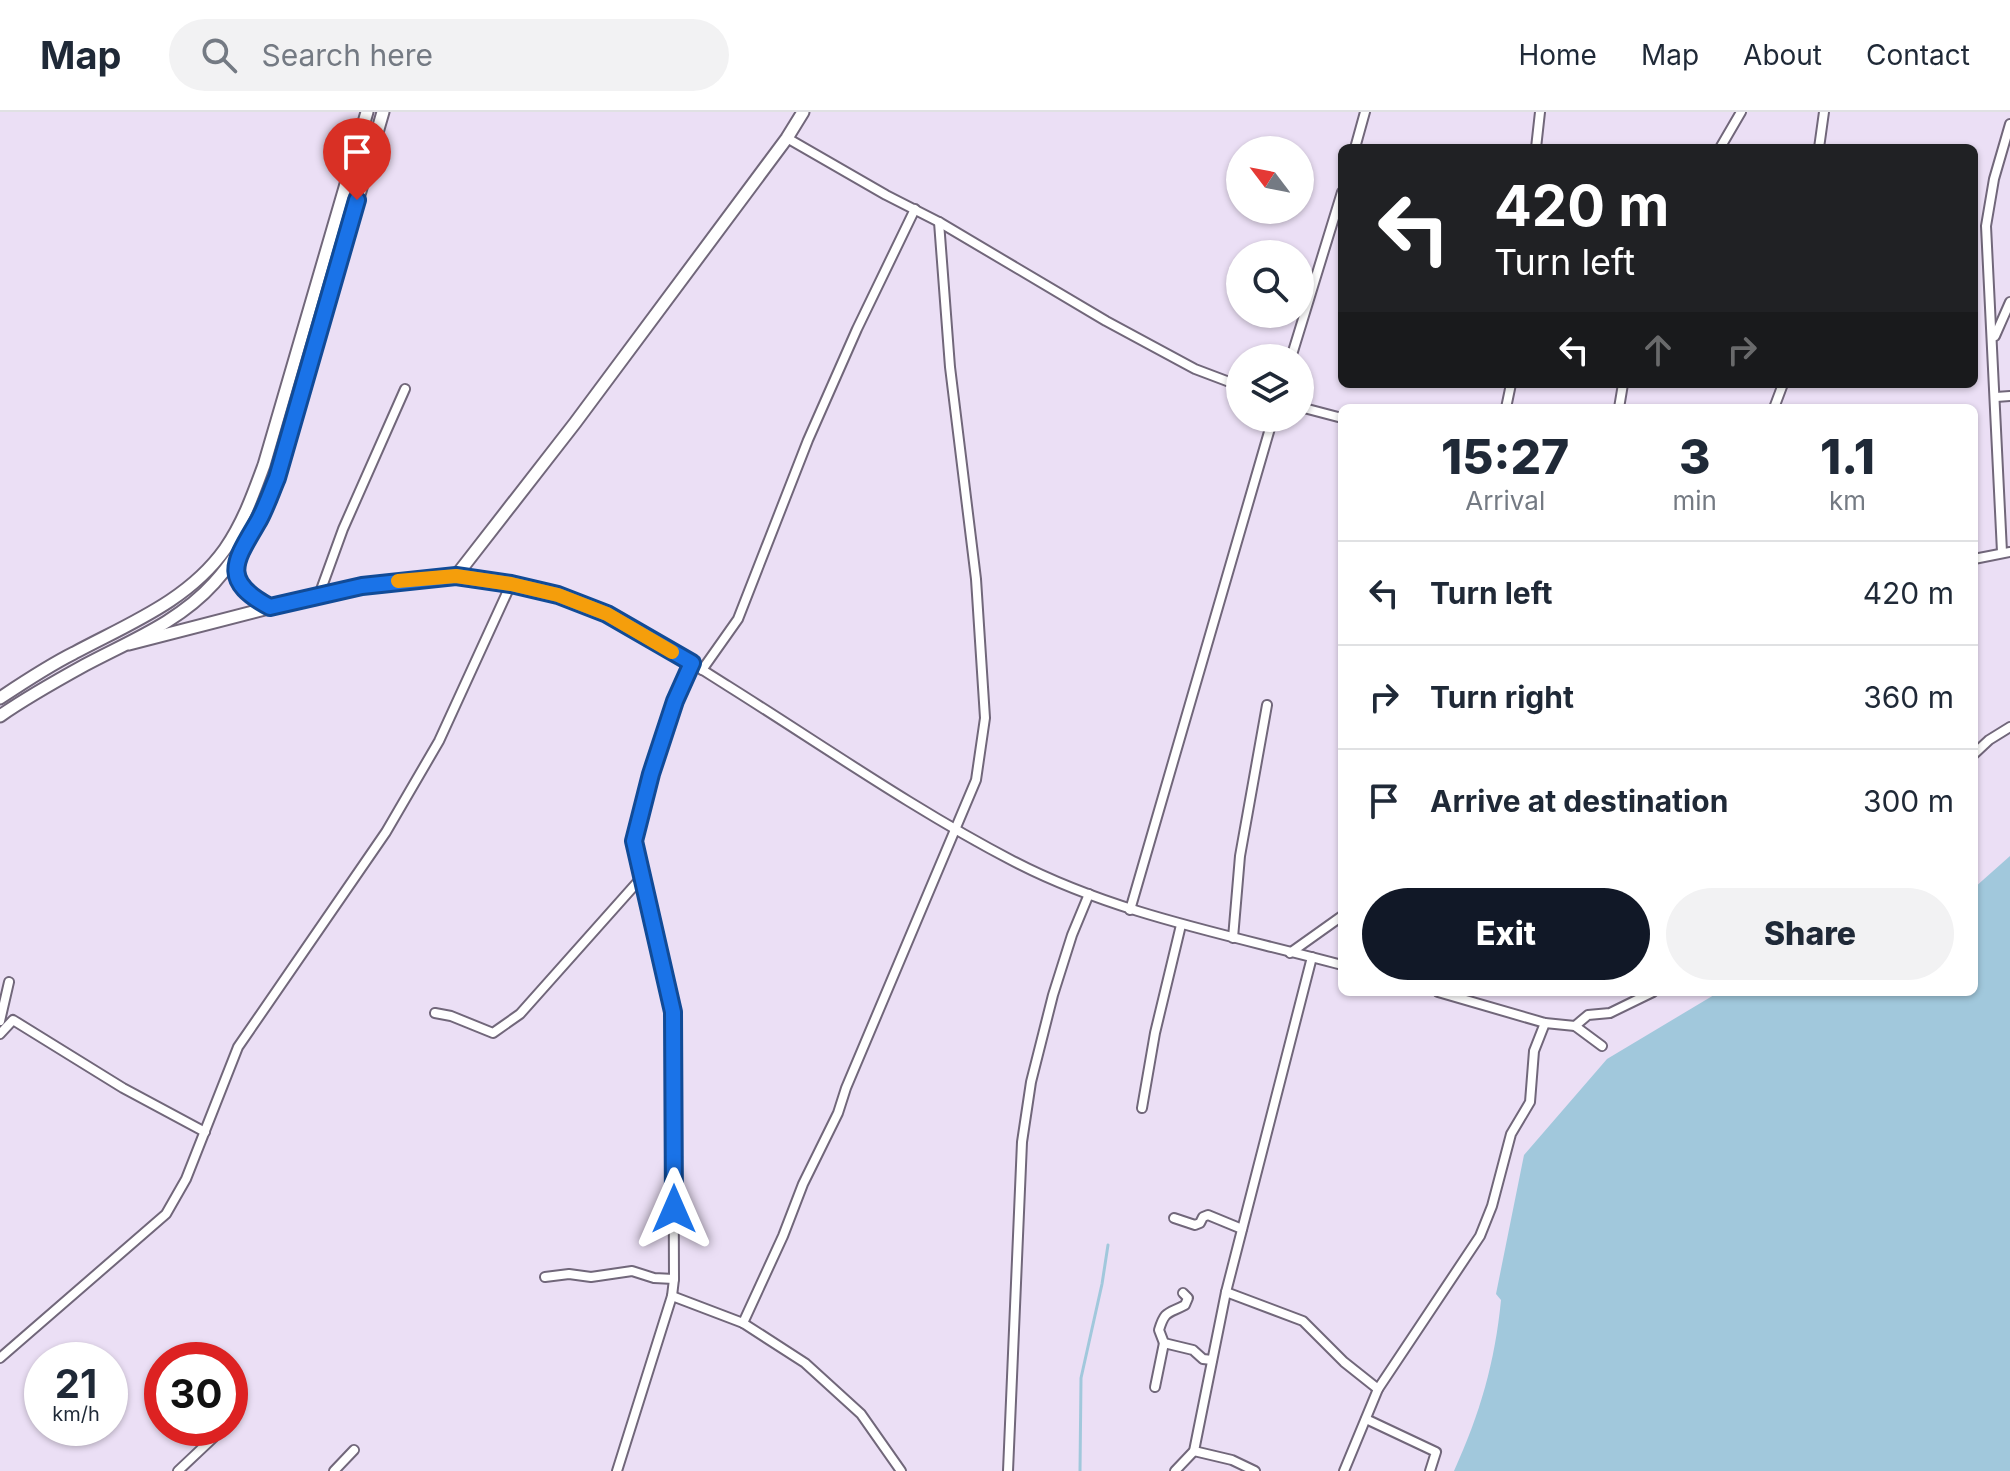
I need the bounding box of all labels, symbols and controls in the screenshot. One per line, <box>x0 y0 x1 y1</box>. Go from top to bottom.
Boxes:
search box <box>169 19 729 91</box>
text: Map <box>40 32 121 78</box>
icon: search <box>197 33 241 77</box>
text: Search here <box>261 37 433 73</box>
text: Home <box>1518 38 1597 72</box>
text: Map <box>1641 38 1699 72</box>
text: About <box>1743 38 1822 72</box>
text: Contact <box>1866 38 1970 72</box>
pin <box>323 118 391 200</box>
icon: arrive <box>335 130 379 174</box>
north arrow <box>1226 136 1314 224</box>
map controls <box>1226 136 1314 432</box>
text: 420 m <box>1494 172 1669 240</box>
icon: left <box>1362 176 1466 280</box>
button: search <box>1226 240 1314 328</box>
text: Turn left <box>1494 240 1635 284</box>
icon: left <box>1552 328 1596 372</box>
icon: ahead <box>1636 328 1680 372</box>
icon: right <box>1720 328 1764 372</box>
button: layers <box>1226 344 1314 432</box>
text: 15:27 <box>1441 427 1569 486</box>
text: 3 <box>1679 427 1710 486</box>
text: 1.1 <box>1820 427 1875 486</box>
text: Arrival <box>1465 485 1545 516</box>
text: min <box>1672 485 1717 516</box>
text: km <box>1829 485 1866 516</box>
icon: left <box>1362 571 1406 615</box>
text: Turn left <box>1430 575 1552 611</box>
text: 420 m <box>1863 575 1954 611</box>
icon: right <box>1362 675 1406 719</box>
text: Turn right <box>1430 679 1574 715</box>
text: 360 m <box>1863 679 1954 715</box>
icon: arrive <box>1362 779 1406 823</box>
text: Arrive at destination <box>1430 783 1728 819</box>
text: 300 m <box>1863 783 1954 819</box>
button: Exit <box>1362 888 1650 980</box>
button: Share <box>1666 888 1954 980</box>
position arrow <box>632 1167 716 1251</box>
speed limit sign: 30 <box>144 1342 248 1446</box>
text: 21 <box>55 1359 97 1408</box>
text: km/h <box>52 1402 100 1426</box>

